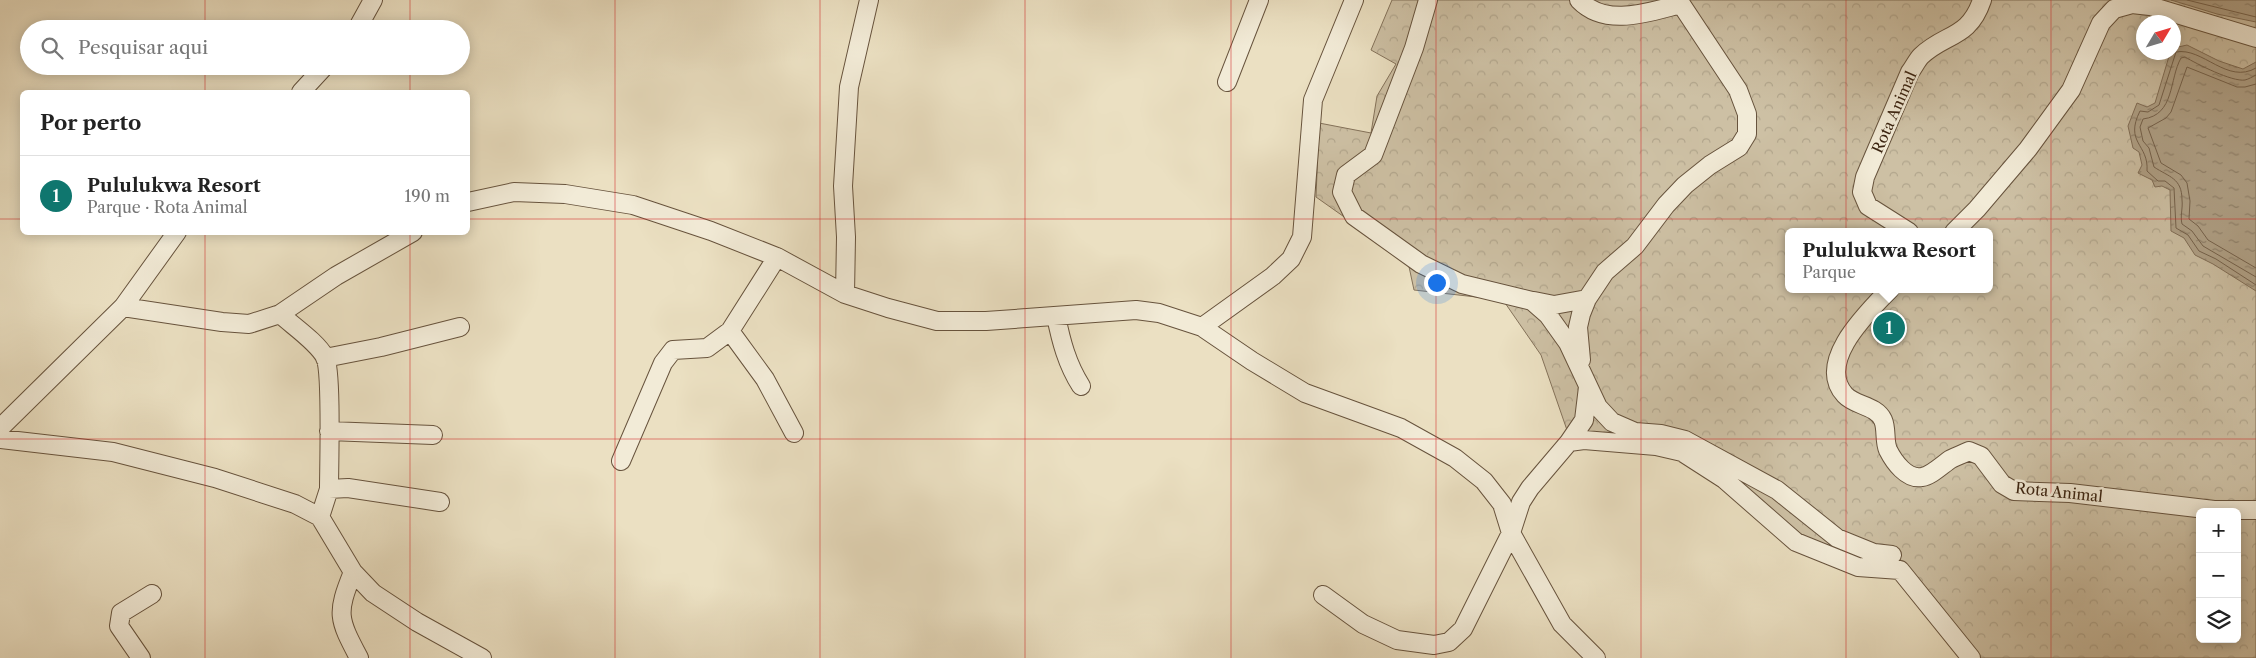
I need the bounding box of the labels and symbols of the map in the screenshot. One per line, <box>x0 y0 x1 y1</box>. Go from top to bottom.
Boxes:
north arrow <box>2136 15 2181 60</box>
street label: Rota Animal <box>1867 68 1921 156</box>
your location <box>1424 270 1450 296</box>
pin: 1 <box>1873 309 1905 347</box>
street label: Rota Animal <box>2014 478 2104 506</box>

